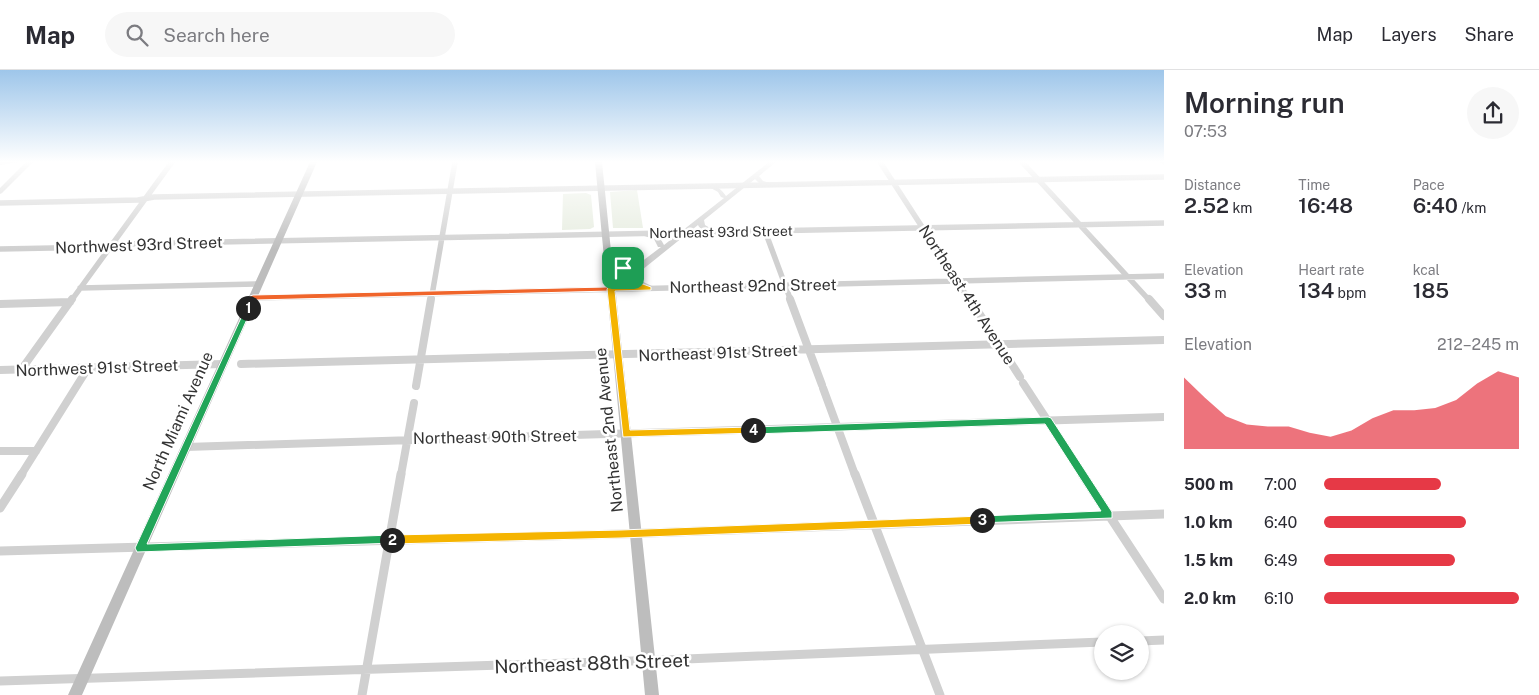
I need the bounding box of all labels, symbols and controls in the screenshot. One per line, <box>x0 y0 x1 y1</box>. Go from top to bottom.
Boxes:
search box <box>105 12 455 57</box>
text: Map <box>25 21 75 49</box>
icon: search <box>123 21 151 49</box>
text: Search here <box>163 24 270 46</box>
text: Map <box>1317 24 1353 45</box>
text: Layers <box>1381 24 1437 45</box>
text: Share <box>1465 24 1514 45</box>
text: Morning run <box>1184 86 1345 119</box>
button: share <box>1467 87 1519 139</box>
text: 07:53 <box>1184 122 1227 141</box>
text: Distance <box>1184 177 1241 193</box>
text: Time <box>1298 177 1330 193</box>
text: Pace <box>1413 177 1445 193</box>
text: 2.52 <box>1184 193 1229 218</box>
text: 16:48 <box>1298 193 1353 218</box>
text: 6:40 <box>1413 193 1458 218</box>
text: km <box>1229 200 1252 216</box>
text: /km <box>1458 200 1486 216</box>
street label: Northeast 4th Avenue <box>915 222 1019 368</box>
street label: Northeast 93rd Street <box>649 223 793 241</box>
street label: Northwest 93rd Street <box>55 233 223 257</box>
pin <box>602 247 644 289</box>
icon: arrive <box>609 254 637 282</box>
text: Elevation <box>1184 262 1243 278</box>
text: Heart rate <box>1298 262 1365 278</box>
text: kcal <box>1413 262 1440 278</box>
street label: Northeast 92nd Street <box>669 275 837 297</box>
text: 33 <box>1184 278 1211 303</box>
text: 134 <box>1298 278 1334 303</box>
text: 185 <box>1413 278 1449 303</box>
text: m <box>1211 285 1227 301</box>
text: bpm <box>1334 285 1366 301</box>
pin: 1 <box>236 296 260 320</box>
text: 1 <box>246 300 252 316</box>
text: Elevation <box>1184 335 1252 354</box>
text: 212–245 m <box>1437 335 1519 354</box>
street label: Northeast 91st Street <box>638 341 798 365</box>
street label: Northeast 2nd Avenue <box>591 347 627 513</box>
street label: North Miami Avenue <box>139 349 217 493</box>
street label: Northwest 91st Street <box>15 356 179 380</box>
pin: 4 <box>740 418 766 442</box>
text: 4 <box>749 422 758 438</box>
street label: Northeast 90th Street <box>413 426 577 448</box>
text: 500 m <box>1184 475 1233 494</box>
text: 7:00 <box>1264 475 1297 494</box>
pin: 3 <box>970 508 994 532</box>
text: 3 <box>978 512 987 528</box>
text: 1.0 km <box>1184 513 1233 532</box>
text: 6:40 <box>1264 513 1297 532</box>
pin: 2 <box>380 528 404 552</box>
text: 2 <box>388 532 397 548</box>
text: 1.5 km <box>1184 551 1233 570</box>
text: 6:49 <box>1264 551 1298 570</box>
text: 2.0 km <box>1184 589 1236 608</box>
text: 6:10 <box>1264 589 1294 608</box>
map controls <box>1094 625 1149 680</box>
button: layers <box>1094 625 1149 680</box>
street label: Northeast 88th Street <box>494 649 690 677</box>

